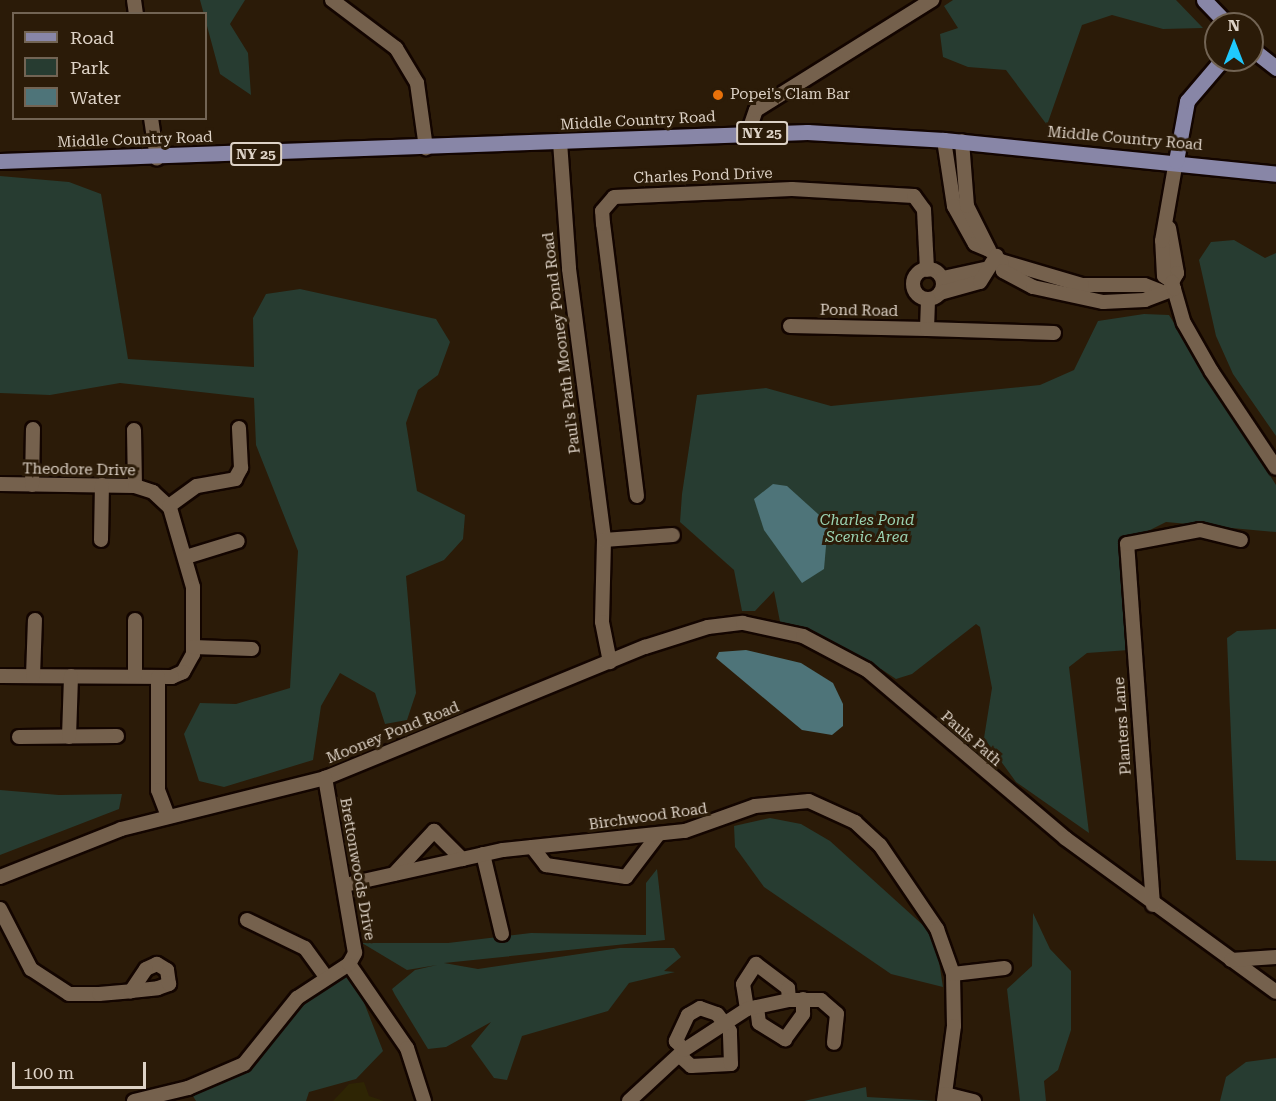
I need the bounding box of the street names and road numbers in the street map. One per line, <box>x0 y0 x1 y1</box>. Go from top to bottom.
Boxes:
street label: Middle Country Road <box>560 108 716 134</box>
road number: NY 25 <box>735 122 789 144</box>
street label: Middle Country Road <box>1047 123 1203 155</box>
street label: Middle Country Road <box>57 128 213 152</box>
road number: NY 25 <box>229 143 283 165</box>
street label: Charles Pond Drive <box>633 165 773 187</box>
street label: Paul's Path Mooney Pond Road <box>539 231 585 455</box>
street label: Pond Road <box>820 301 898 321</box>
street label: Theodore Drive <box>22 460 136 480</box>
street label: Planters Lane <box>1111 676 1135 776</box>
street label: Mooney Pond Road <box>324 698 462 768</box>
street label: Pauls Path <box>937 708 1005 770</box>
street label: Brettonwoods Drive <box>336 796 378 942</box>
street label: Birchwood Road <box>588 800 708 834</box>

